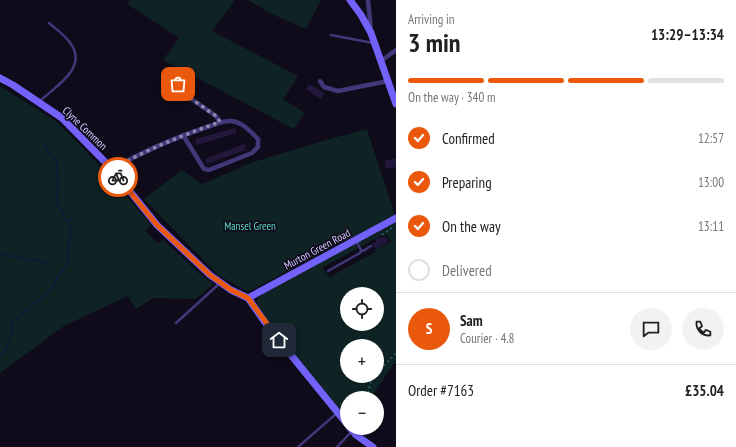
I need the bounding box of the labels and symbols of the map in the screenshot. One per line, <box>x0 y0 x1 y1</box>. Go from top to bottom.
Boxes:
pin <box>161 67 195 101</box>
street label: Clyne Common <box>60 103 110 153</box>
courier <box>98 157 138 197</box>
park label: Mansel Green <box>224 219 276 233</box>
street label: Murton Green Road <box>281 226 353 272</box>
pin <box>262 323 296 357</box>

